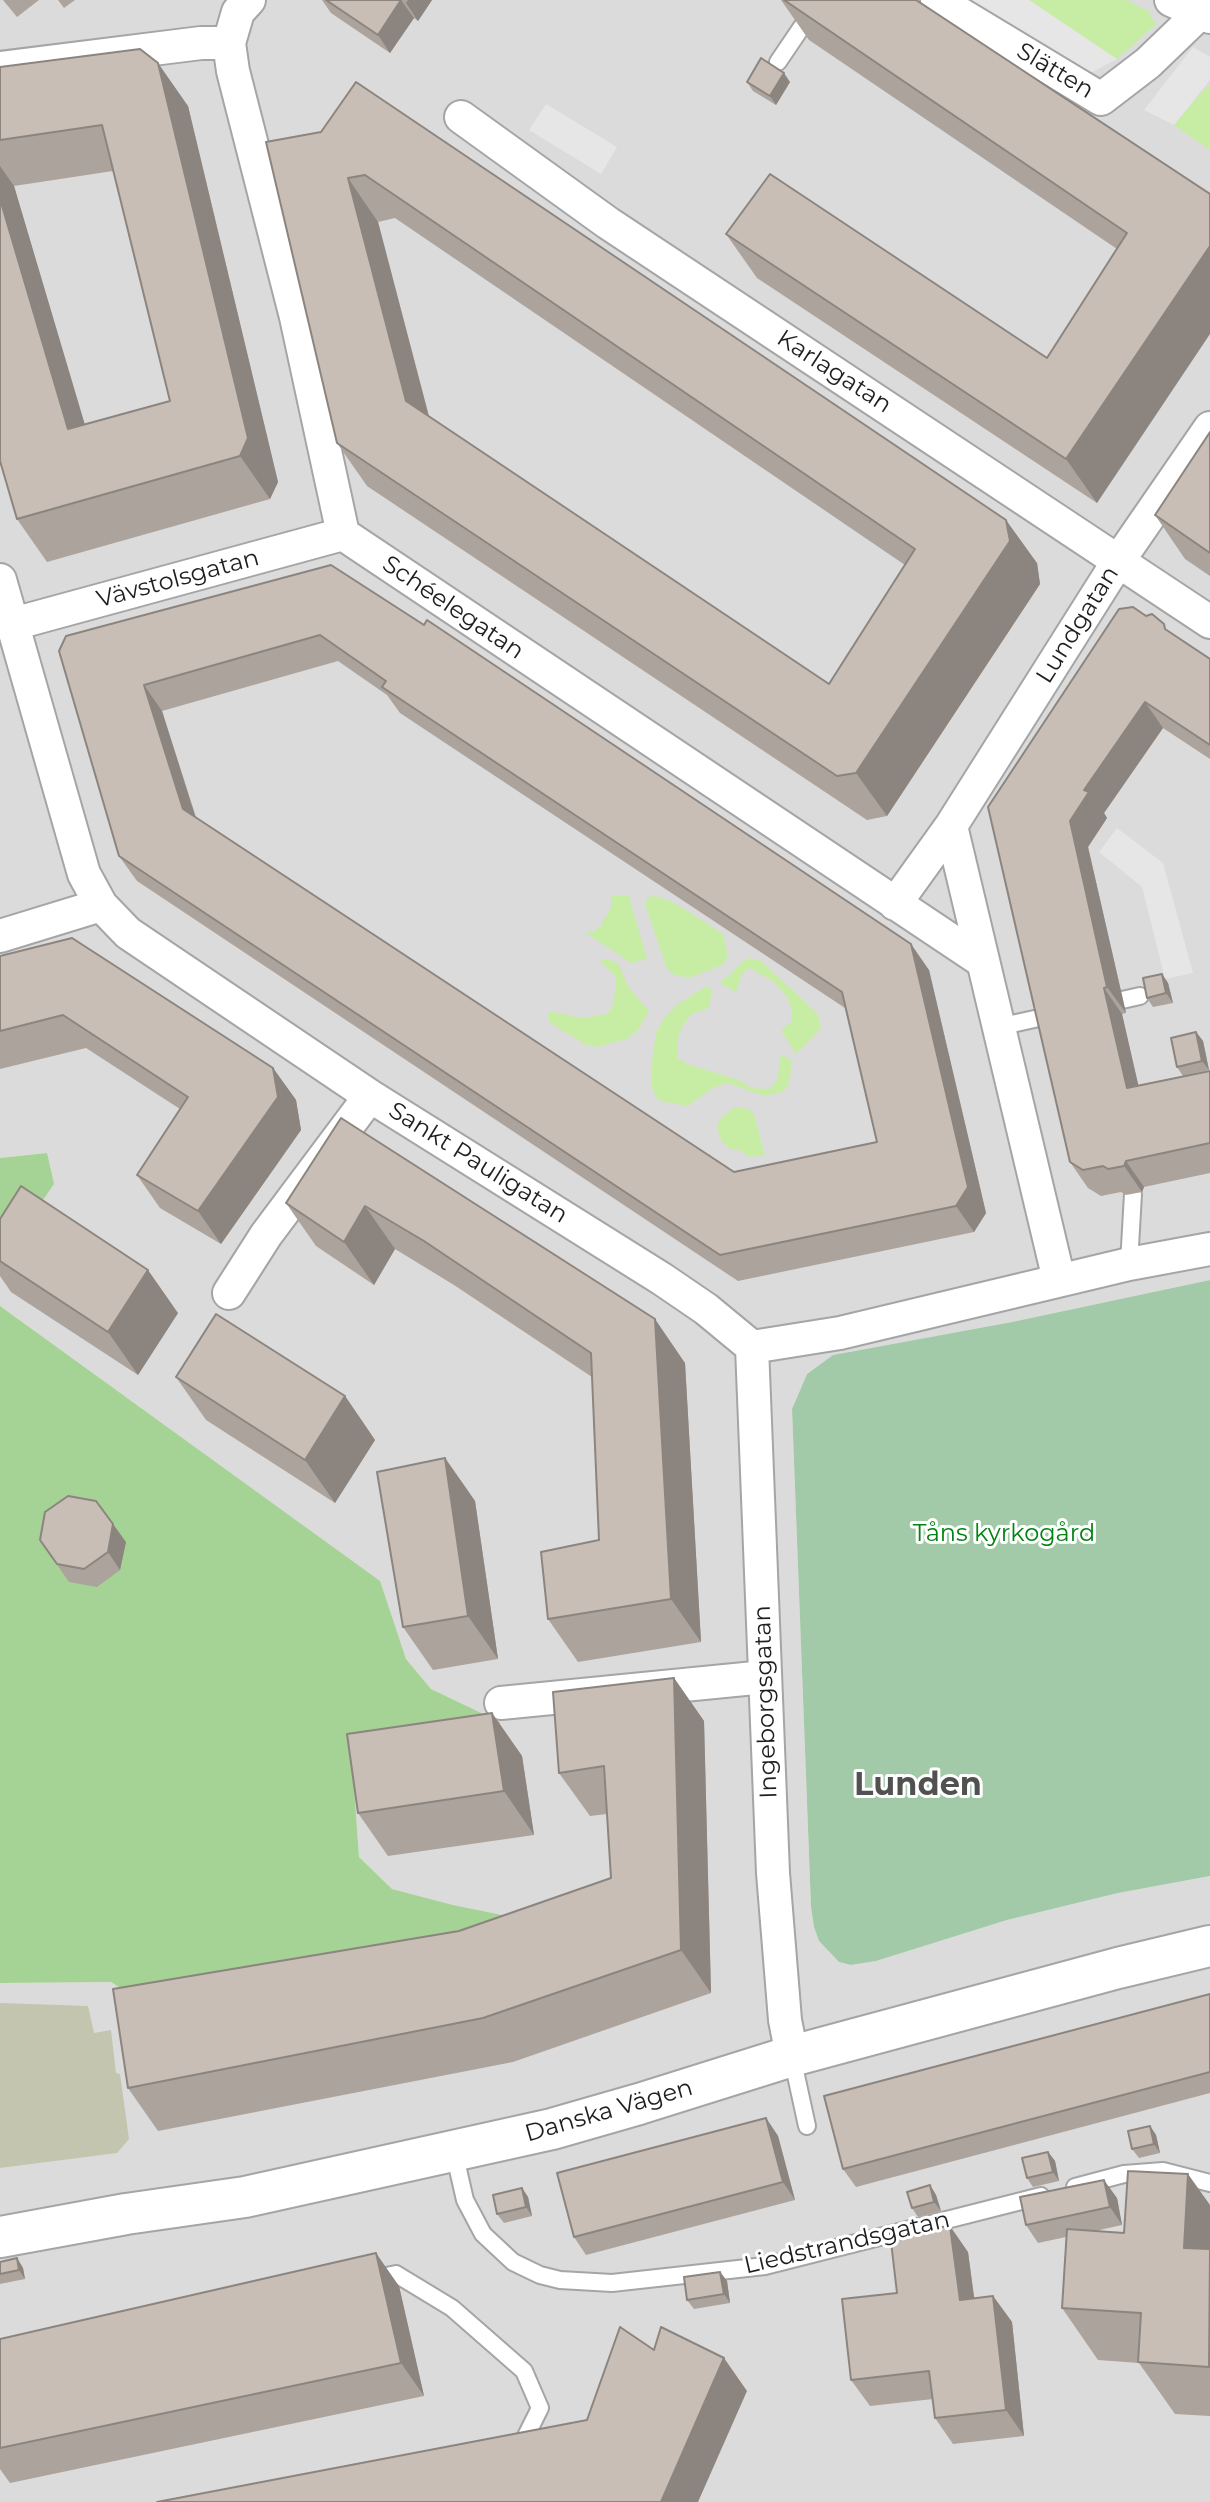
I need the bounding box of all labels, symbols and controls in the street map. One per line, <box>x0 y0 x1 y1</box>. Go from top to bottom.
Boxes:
street label: Slätten <box>1011 37 1099 105</box>
street label: Karlagatan <box>771 324 897 420</box>
street label: Vävstolsgatan <box>94 544 262 614</box>
street label: Schéelegatan <box>377 550 529 666</box>
street label: Lundgatan <box>1031 561 1125 689</box>
street label: Sankt Pauligatan <box>383 1096 573 1230</box>
park label: Tåns kyrkogård <box>913 1520 1095 1548</box>
street label: Ingeborgsgatan <box>748 1605 784 1799</box>
district label: Lunden <box>854 1767 982 1805</box>
street label: Danska Vägen <box>522 2073 696 2149</box>
street label: Liedstrandsgatan <box>741 2205 953 2281</box>

